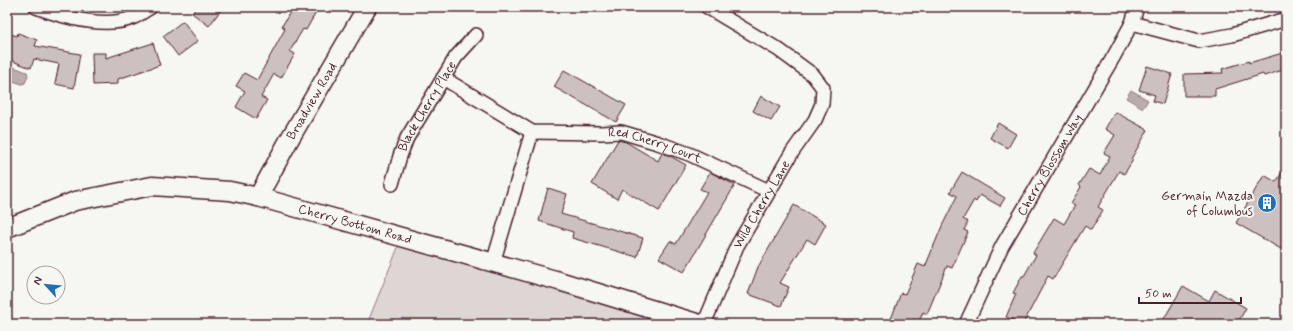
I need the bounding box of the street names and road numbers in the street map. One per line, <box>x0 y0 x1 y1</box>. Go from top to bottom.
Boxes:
street label: Black Cherry Place <box>394 58 460 154</box>
street label: Broadview Road <box>283 59 341 143</box>
street label: Cherry Blossom Way <box>1013 111 1086 219</box>
street label: Red Cherry Court <box>608 123 705 167</box>
street label: Wild Cherry Lane <box>729 157 794 251</box>
street label: Cherry Bottom Road <box>296 200 414 248</box>

